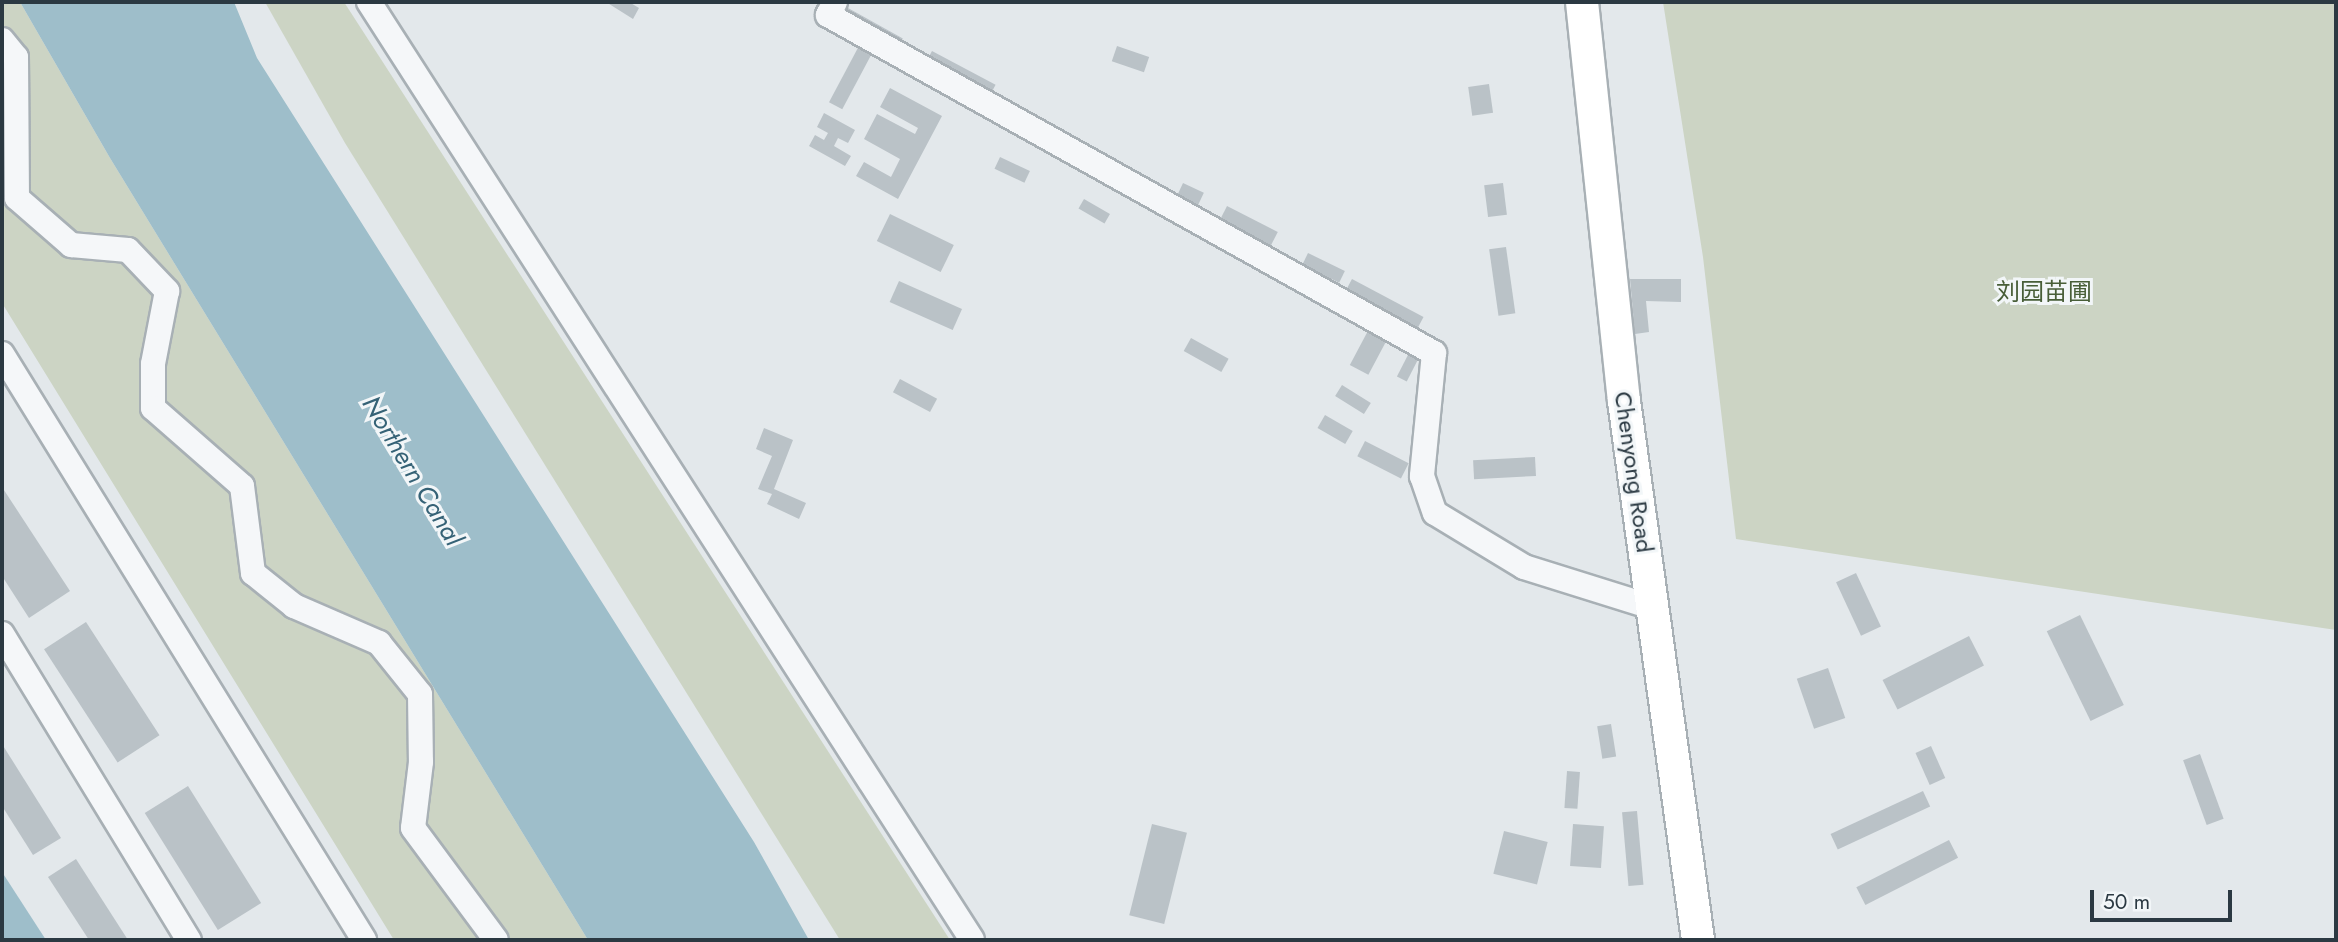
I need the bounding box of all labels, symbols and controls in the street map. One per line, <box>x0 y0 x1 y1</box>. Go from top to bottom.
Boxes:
park label: 刘园苗圃 <box>1996 278 2092 306</box>
street label: Chenyong Road <box>1608 390 1660 554</box>
water label: Northern Canal <box>355 391 469 551</box>
scale bar <box>2093 876 2235 920</box>
text: 50 m <box>2103 887 2150 917</box>

